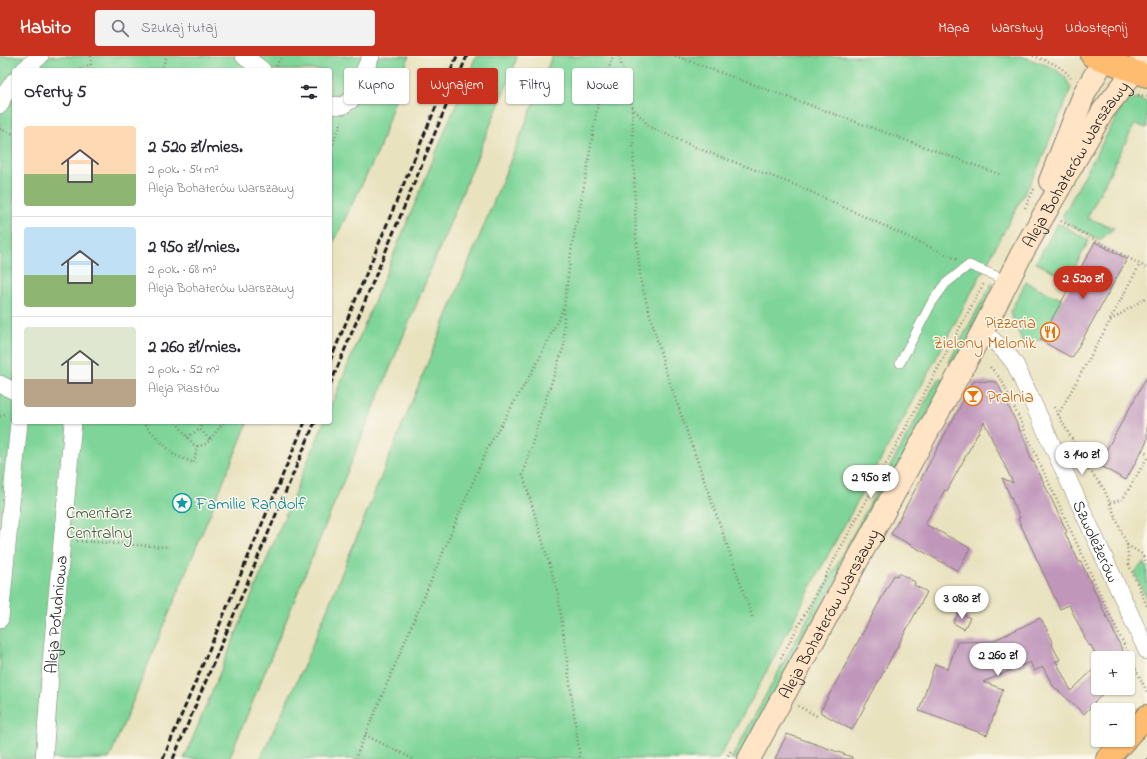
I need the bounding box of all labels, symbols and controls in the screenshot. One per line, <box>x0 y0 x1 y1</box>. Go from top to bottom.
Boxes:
search box <box>95 10 375 46</box>
text: Habito <box>20 15 71 42</box>
icon: search <box>109 17 131 39</box>
text: Szukaj tutaj <box>141 17 217 39</box>
text: Mapa <box>938 18 970 39</box>
text: Warstwy <box>992 18 1043 39</box>
text: Udostępnij <box>1065 18 1127 39</box>
chip: Kupno <box>344 68 409 104</box>
chip: Wynajem <box>417 68 498 104</box>
chip: Filtry <box>506 68 564 104</box>
chip: Nowe <box>572 68 633 104</box>
street label: Aleja Bohaterów Warszawy <box>1017 76 1137 253</box>
text: Oferty: 5 <box>24 80 87 105</box>
icon: filters <box>298 81 320 103</box>
text: 2 520 zł/mies. <box>148 135 243 160</box>
icon: home <box>56 142 104 190</box>
text: 2 pok. · 54 m² <box>148 160 219 179</box>
text: Aleja Bohaterów Warszawy <box>148 179 294 198</box>
text: 2 950 zł/mies. <box>148 235 239 260</box>
icon: home <box>56 243 104 291</box>
text: 2 pok. · 68 m² <box>148 260 217 279</box>
pin: 2 520 zł <box>1042 266 1124 300</box>
text: 2 520 zł <box>1063 269 1103 288</box>
text: Aleja Bohaterów Warszawy <box>148 279 294 298</box>
place label: Pizzeria Zielony Melonik <box>933 311 1037 357</box>
restaurant icon: Pizzeria Zielony Melonik <box>1039 321 1061 343</box>
text: 2 260 zł/mies. <box>148 335 240 360</box>
icon: home <box>56 343 104 391</box>
text: 2 pok. · 52 m² <box>148 360 220 379</box>
text: Aleja Piastów <box>148 379 219 398</box>
bar icon: Pralnia <box>962 385 984 407</box>
place label: Pralnia <box>987 385 1034 410</box>
pin: 3 140 zł <box>1041 442 1123 476</box>
text: 3 140 zł <box>1064 445 1100 464</box>
pin: 2 950 zł <box>830 465 912 499</box>
text: 2 950 zł <box>852 468 890 487</box>
place icon: Familie Randolf <box>171 492 193 514</box>
place label: Familie Randolf <box>195 492 306 517</box>
street label: Szwoleżerów <box>1065 496 1125 587</box>
park label: Cmentarz Centralny <box>66 501 133 547</box>
street label: Aleja Bohaterów Warszawy <box>773 524 887 704</box>
street label: Aleja Południowa <box>39 554 75 675</box>
pin: 3 080 zł <box>921 586 1003 620</box>
text: 3 080 zł <box>944 589 980 608</box>
pin: 2 260 zł <box>957 643 1039 677</box>
text: 2 260 zł <box>978 646 1018 665</box>
map controls <box>1091 651 1135 747</box>
button: + <box>1091 651 1135 695</box>
button: − <box>1091 703 1135 747</box>

